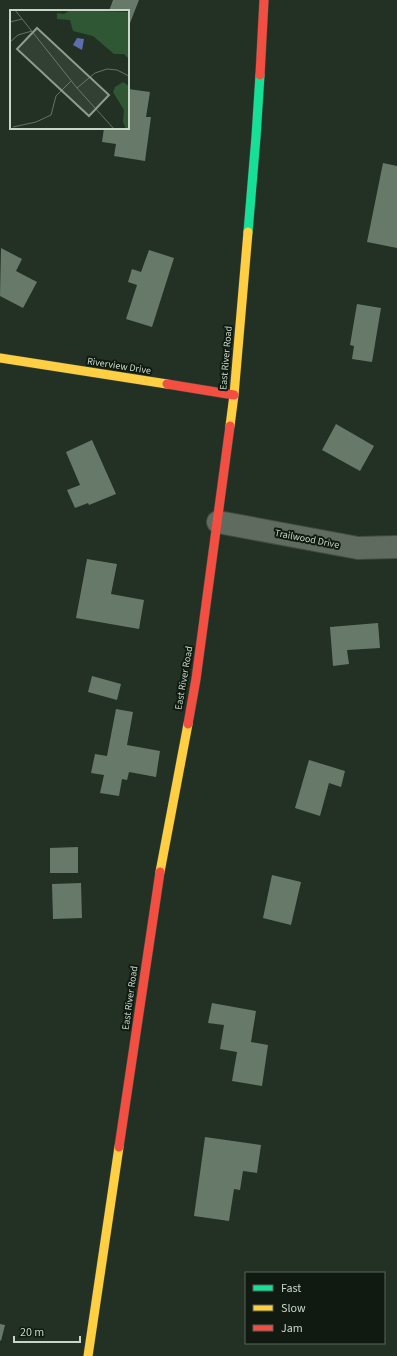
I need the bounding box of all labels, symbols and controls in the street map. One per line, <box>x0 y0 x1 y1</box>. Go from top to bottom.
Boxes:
inset map <box>10 10 129 129</box>
street label: East River Road <box>216 325 236 391</box>
street label: Riverview Drive <box>86 354 152 378</box>
street label: Trailwood Drive <box>274 526 340 552</box>
street label: East River Road <box>172 645 196 711</box>
street label: East River Road <box>119 965 141 1031</box>
legend <box>245 1272 385 1344</box>
text: Fast <box>281 1280 301 1297</box>
text: Slow <box>281 1300 306 1317</box>
scale bar <box>14 1318 80 1344</box>
text: Jam <box>281 1320 303 1337</box>
text: 20 m <box>20 1324 44 1341</box>

